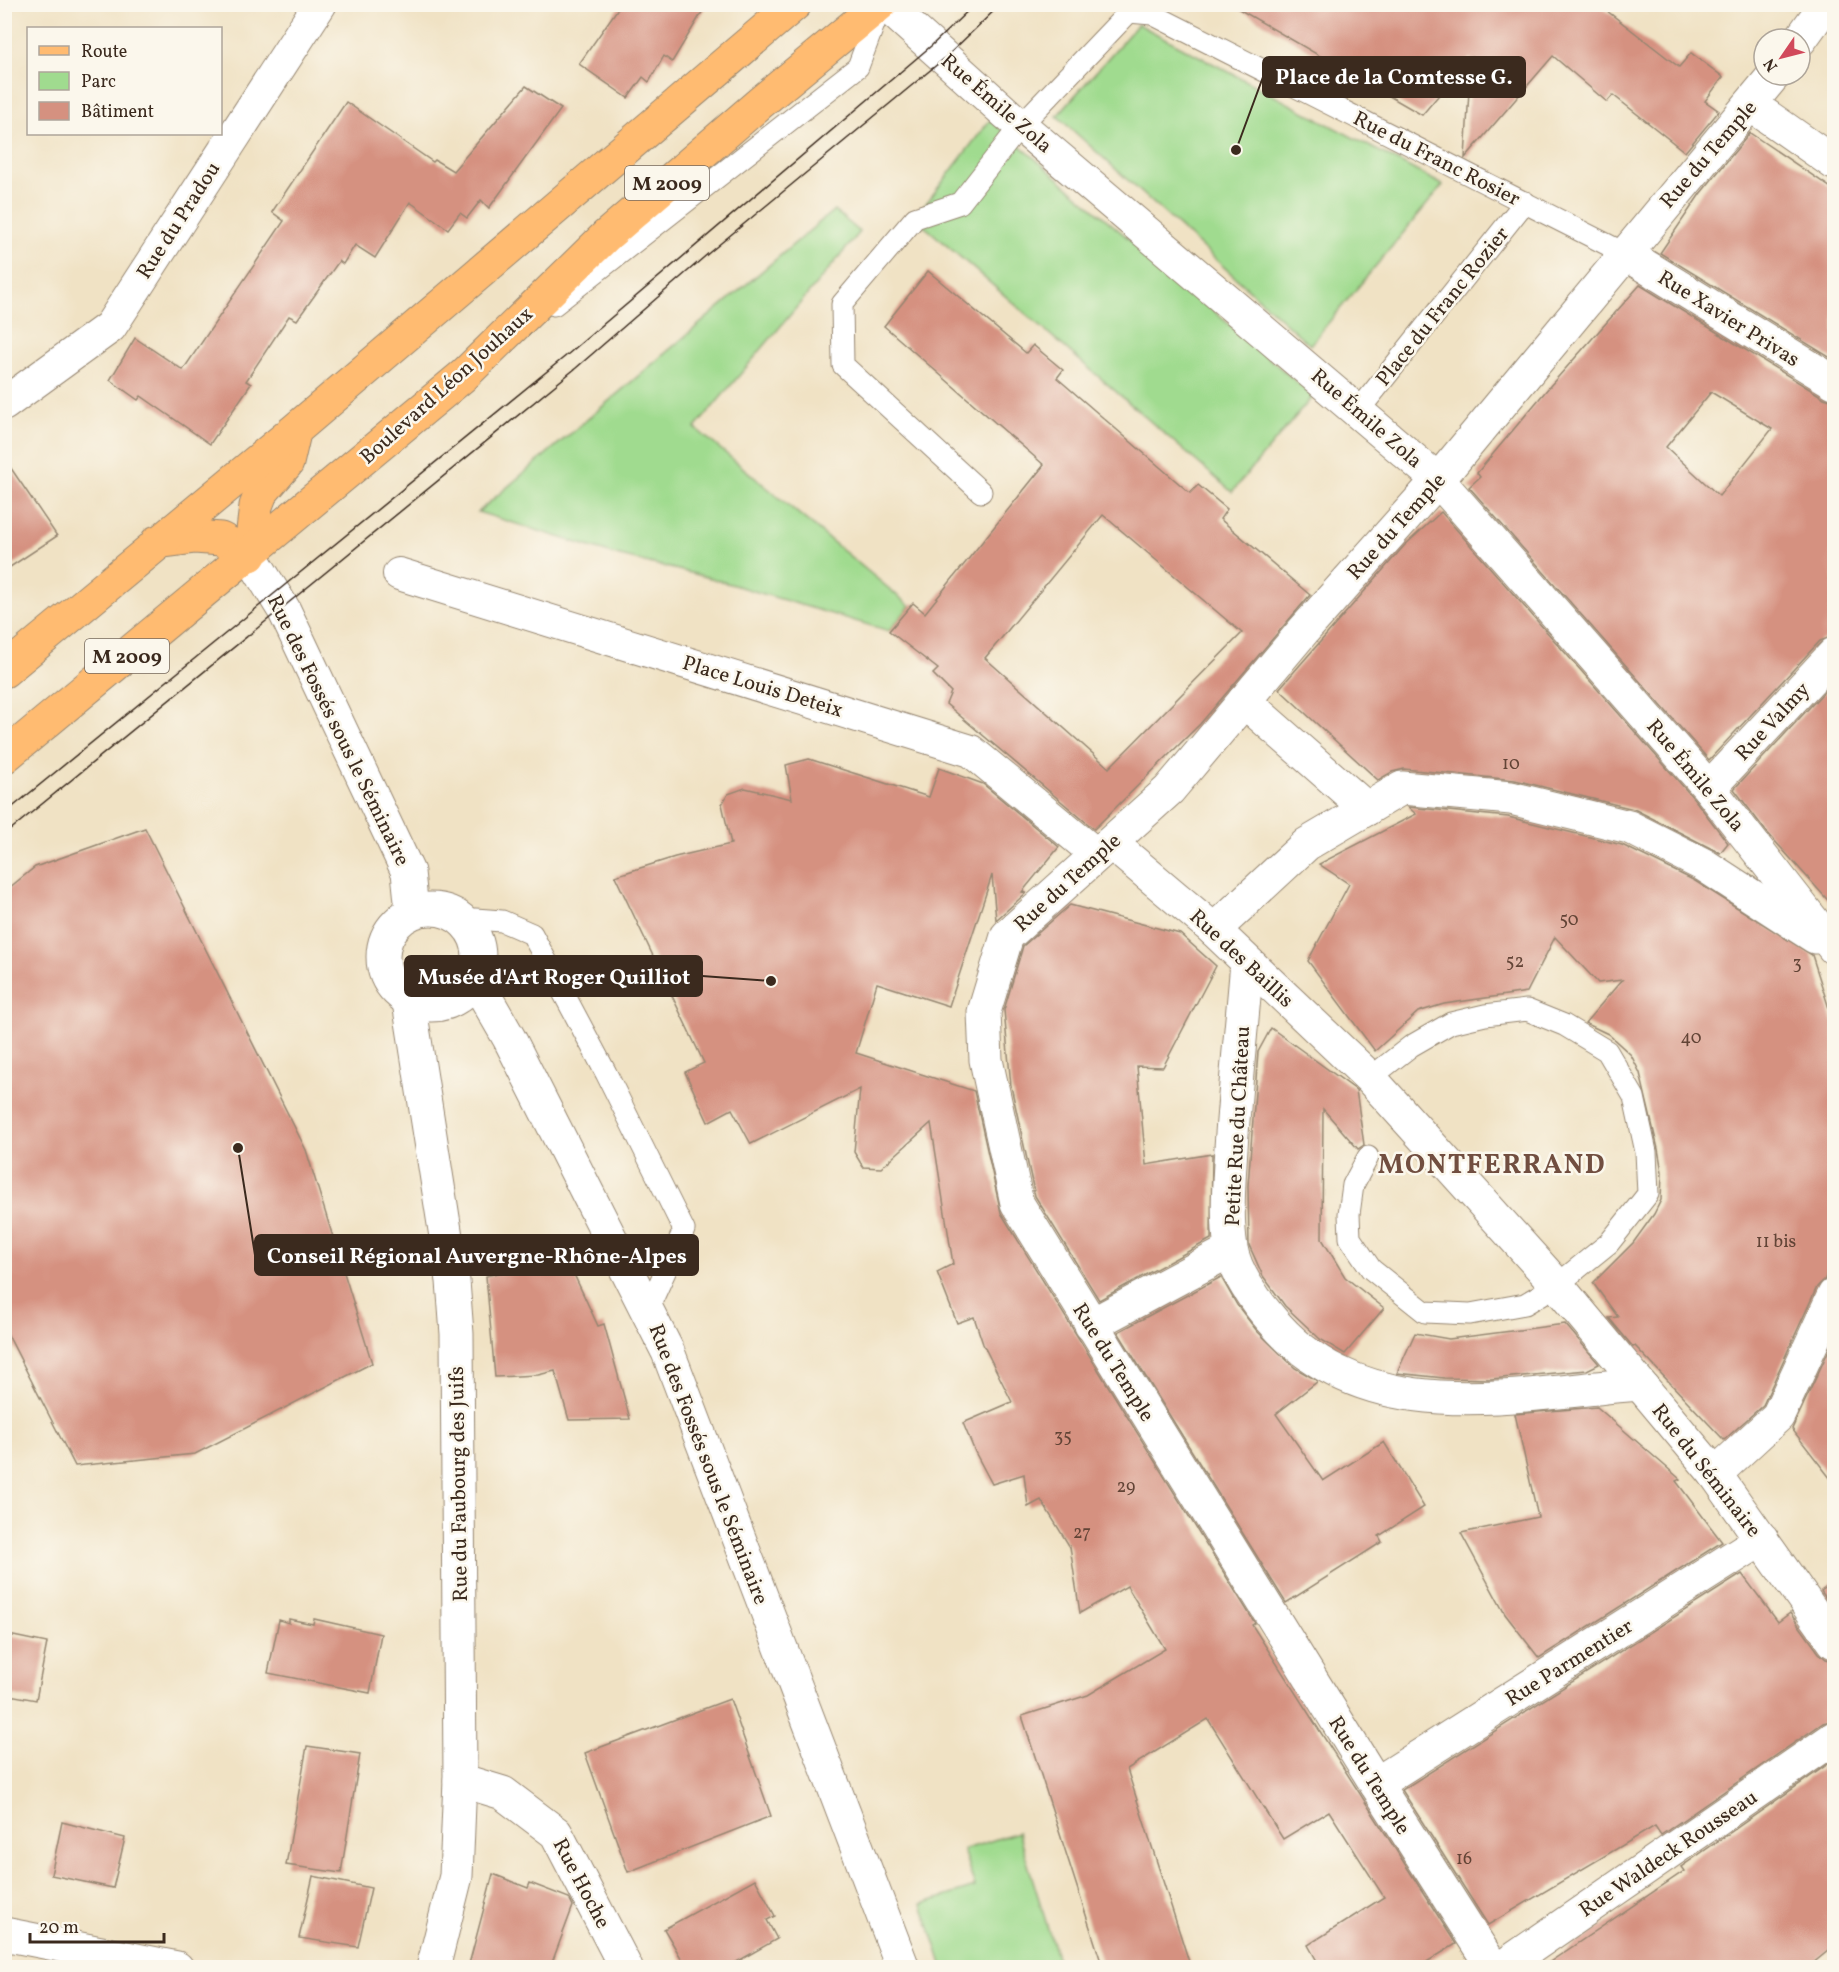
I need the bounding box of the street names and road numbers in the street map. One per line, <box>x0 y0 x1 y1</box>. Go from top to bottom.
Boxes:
street label: Rue Émile Zola <box>934 48 1058 161</box>
street label: Rue du Temple <box>1654 94 1764 215</box>
street label: Rue du Franc Rosier <box>1348 105 1525 214</box>
street label: Rue du Pradou <box>130 156 228 285</box>
road number: M 2009 <box>625 166 709 200</box>
street label: Place du Franc Rozier <box>1370 221 1517 393</box>
street label: Rue Xavier Privas <box>1652 264 1805 375</box>
street label: Boulevard Léon Jouhaux <box>354 300 540 472</box>
street label: Rue Émile Zola <box>1304 363 1428 476</box>
street label: Rue du Temple <box>1341 467 1453 587</box>
street label: Rue des Fossés sous le Séminaire <box>259 590 416 871</box>
road number: M 2009 <box>85 639 169 673</box>
street label: Place Louis Deteix <box>679 649 846 726</box>
street label: Rue Valmy <box>1729 676 1818 768</box>
street label: Rue Émile Zola <box>1639 713 1751 839</box>
street label: Rue du Temple <box>1008 827 1128 939</box>
street label: Rue des Baillis <box>1182 903 1300 1015</box>
street label: Petite Rue du Château <box>1219 1025 1258 1227</box>
street label: Rue du Temple <box>1065 1298 1161 1428</box>
street label: Rue des Fossés sous le Séminaire <box>641 1320 775 1609</box>
street label: Rue du Faubourg des Juifs <box>443 1366 476 1602</box>
street label: Rue du Séminaire <box>1644 1398 1767 1544</box>
street label: Rue Parmentier <box>1500 1612 1639 1714</box>
street label: Rue du Temple <box>1321 1711 1417 1841</box>
street label: Rue Waldeck Rousseau <box>1574 1784 1764 1925</box>
street label: Rue Hoche <box>545 1833 617 1934</box>

